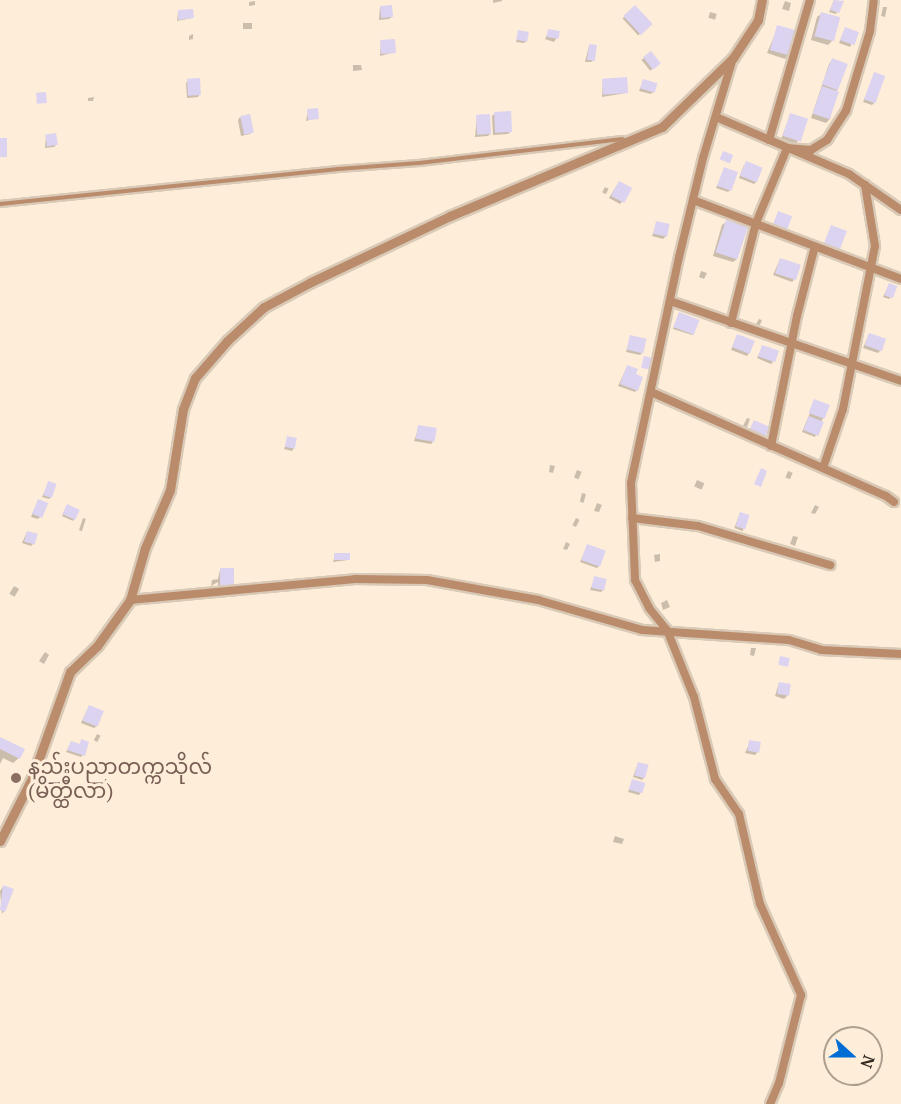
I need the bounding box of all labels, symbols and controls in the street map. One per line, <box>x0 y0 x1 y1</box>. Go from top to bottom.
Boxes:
place label: နည်းပညာတက္ကသိုလ် (မိတ္ထီလာ) <box>28 753 212 803</box>
marker: နည်းပညာတက္ကသိုလ် (မိတ္ထီလာ) <box>9 771 23 785</box>
north arrow <box>823 1026 883 1086</box>
text: N <box>855 1052 880 1071</box>

